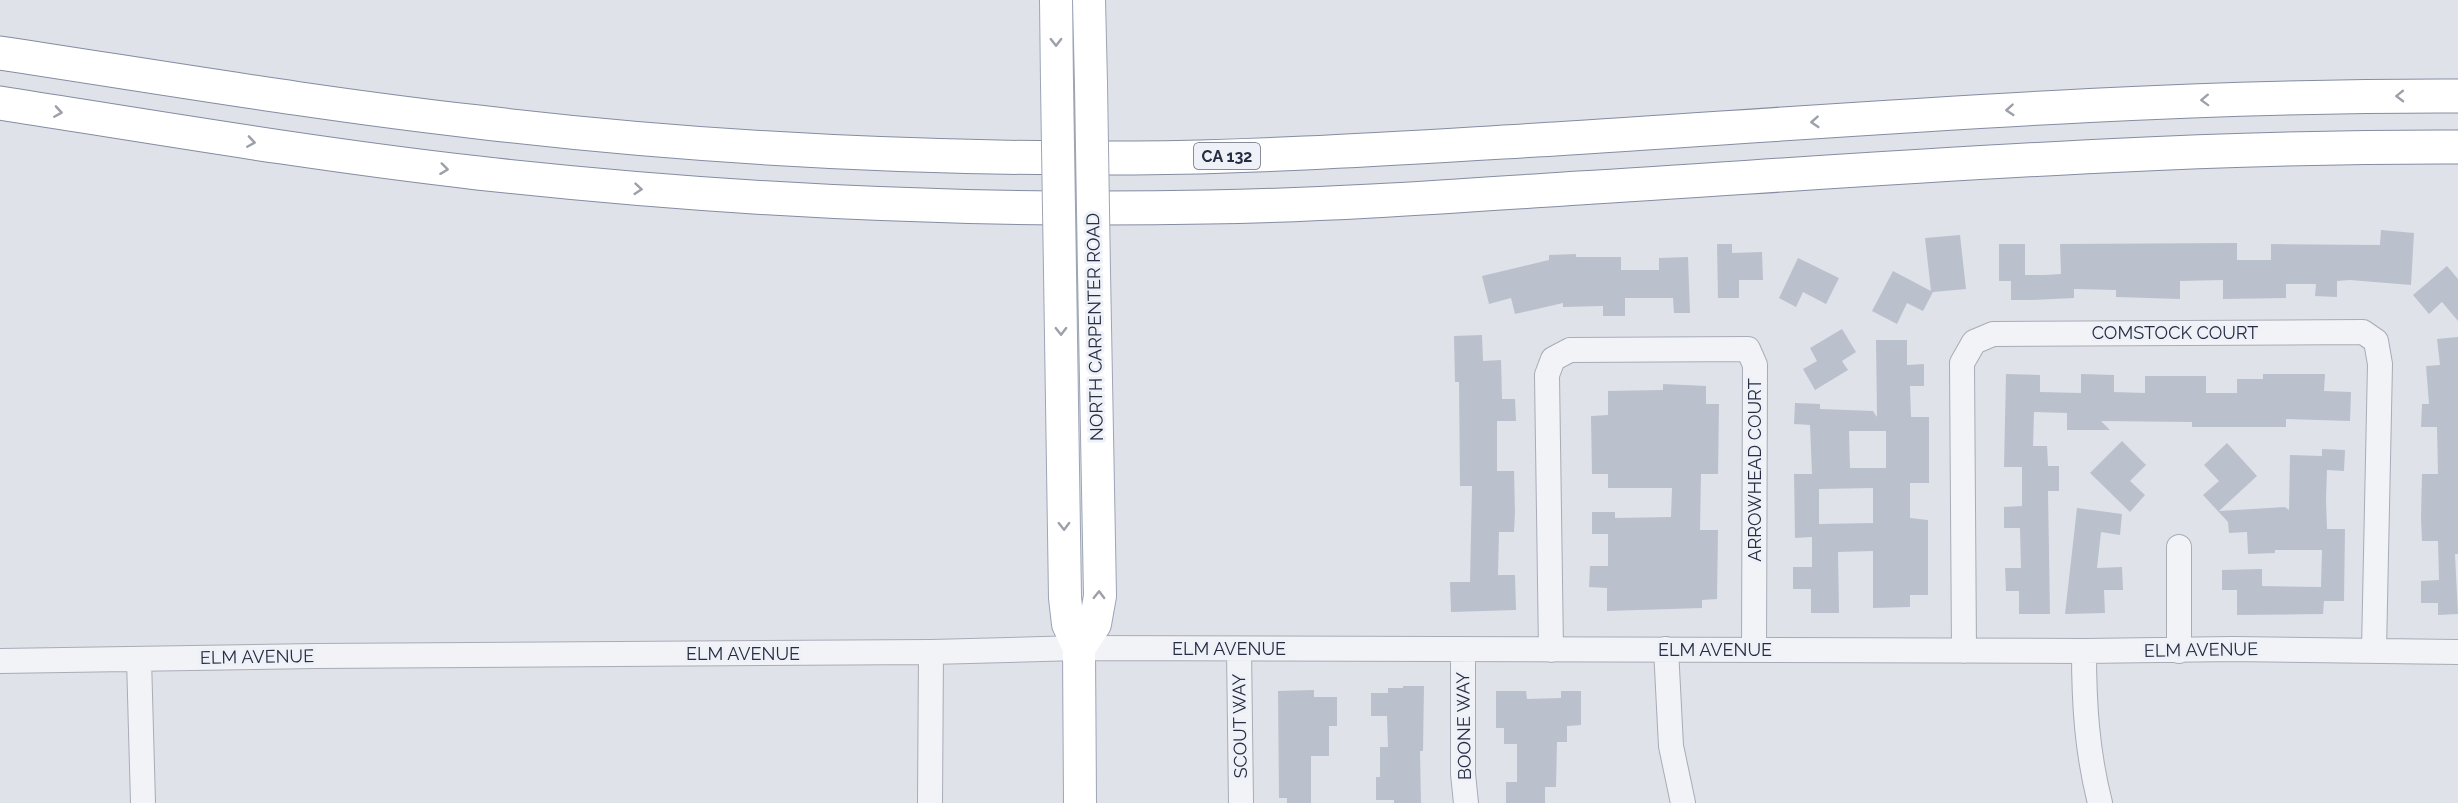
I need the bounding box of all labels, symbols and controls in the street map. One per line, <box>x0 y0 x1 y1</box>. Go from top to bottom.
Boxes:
one-way arrow <box>1050 38 1062 47</box>
one-way arrow <box>2395 90 2404 102</box>
one-way arrow <box>2200 94 2209 107</box>
one-way arrow <box>2005 104 2014 117</box>
one-way arrow <box>53 106 62 118</box>
one-way arrow <box>1811 116 1820 129</box>
one-way arrow <box>246 135 255 147</box>
road number: CA 132 <box>1194 143 1260 169</box>
one-way arrow <box>439 162 448 174</box>
one-way arrow <box>633 182 642 195</box>
street label: NORTH CARPENTER ROAD <box>1082 213 1107 441</box>
street label: COMSTOCK COURT <box>2092 322 2258 343</box>
one-way arrow <box>1055 326 1067 335</box>
street label: ARROWHEAD COURT <box>1744 378 1765 562</box>
one-way arrow <box>1058 521 1070 530</box>
one-way arrow <box>1093 591 1105 600</box>
street label: ELM AVENUE <box>1172 638 1286 659</box>
street label: ELM AVENUE <box>2144 638 2258 661</box>
street label: ELM AVENUE <box>1658 639 1772 660</box>
street label: ELM AVENUE <box>686 643 800 664</box>
street label: ELM AVENUE <box>200 645 314 668</box>
street label: BOONE WAY <box>1452 672 1475 780</box>
street label: SCOUT WAY <box>1228 673 1251 779</box>

